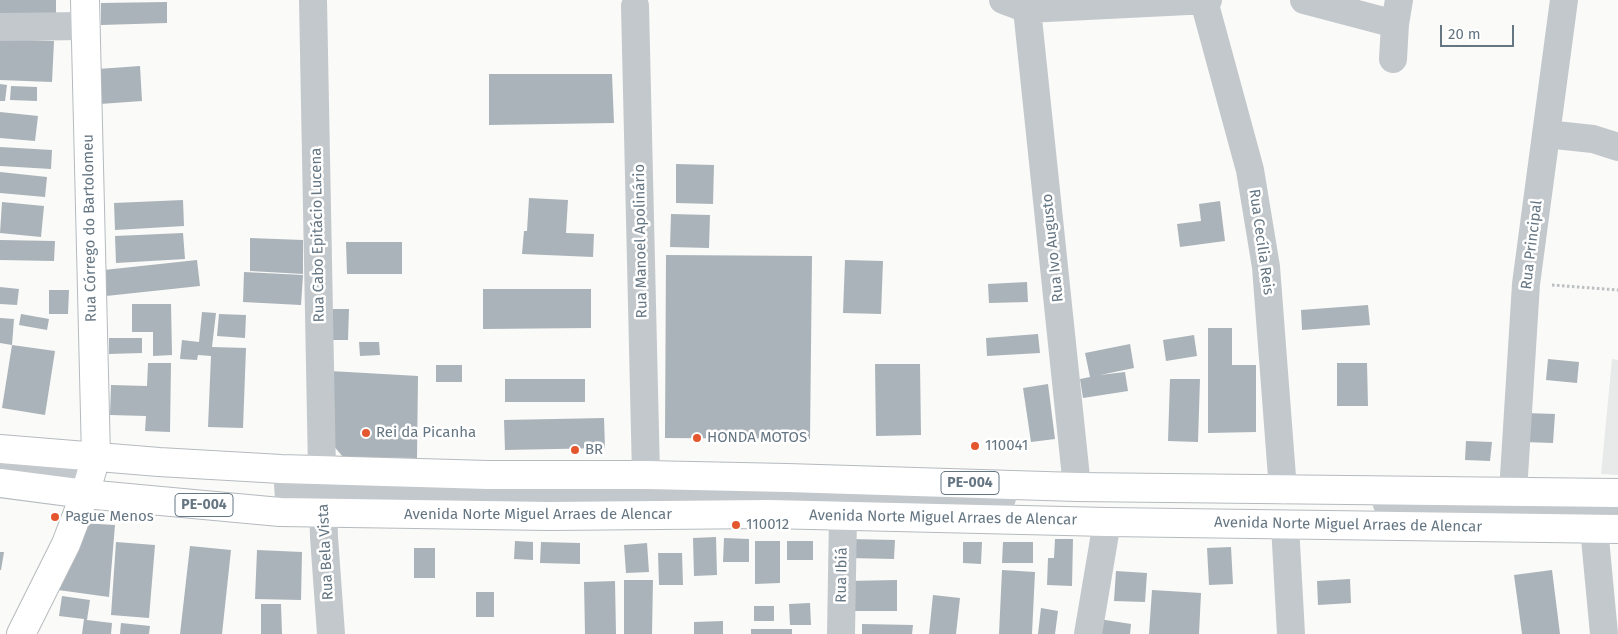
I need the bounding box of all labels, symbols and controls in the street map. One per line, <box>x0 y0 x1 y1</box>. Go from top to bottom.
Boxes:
scale bar <box>1443 15 1517 47</box>
text: 20 m <box>1448 25 1481 43</box>
street label: Rua Córrego do Bartolomeu <box>79 134 101 322</box>
street label: Rua Cabo Epitácio Lucena <box>307 148 329 322</box>
street label: Rua Manoel Apolinário <box>631 164 651 318</box>
street label: Rua Cecília Reis <box>1245 188 1277 296</box>
street label: Rua Ivo Augusto <box>1038 193 1068 303</box>
street label: Rua Principal <box>1518 199 1546 291</box>
place label: Rei da Picanha <box>376 424 476 442</box>
marker: Rei da Picanha <box>360 427 372 439</box>
place label: HONDA MOTOS <box>707 429 807 447</box>
marker: HONDA MOTOS <box>691 432 703 444</box>
place label: 110041 <box>985 437 1028 455</box>
marker: 110041 <box>969 440 981 452</box>
place label: BR <box>585 441 603 459</box>
marker: BR <box>569 444 581 456</box>
road number: PE-004 <box>941 472 999 494</box>
road number: PE-004 <box>175 494 233 516</box>
street label: Rua Bela Vista <box>314 503 338 601</box>
street label: Avenida Norte Miguel Arraes de Alencar <box>404 506 672 524</box>
street label: Avenida Norte Miguel Arraes de Alencar <box>809 507 1077 529</box>
place label: Pague Menos <box>65 508 154 526</box>
marker: Pague Menos <box>49 511 61 523</box>
street label: Avenida Norte Miguel Arraes de Alencar <box>1214 514 1482 536</box>
place label: 110012 <box>746 516 789 534</box>
marker: 110012 <box>730 519 742 531</box>
street label: Rua Ibiá <box>833 547 851 603</box>

